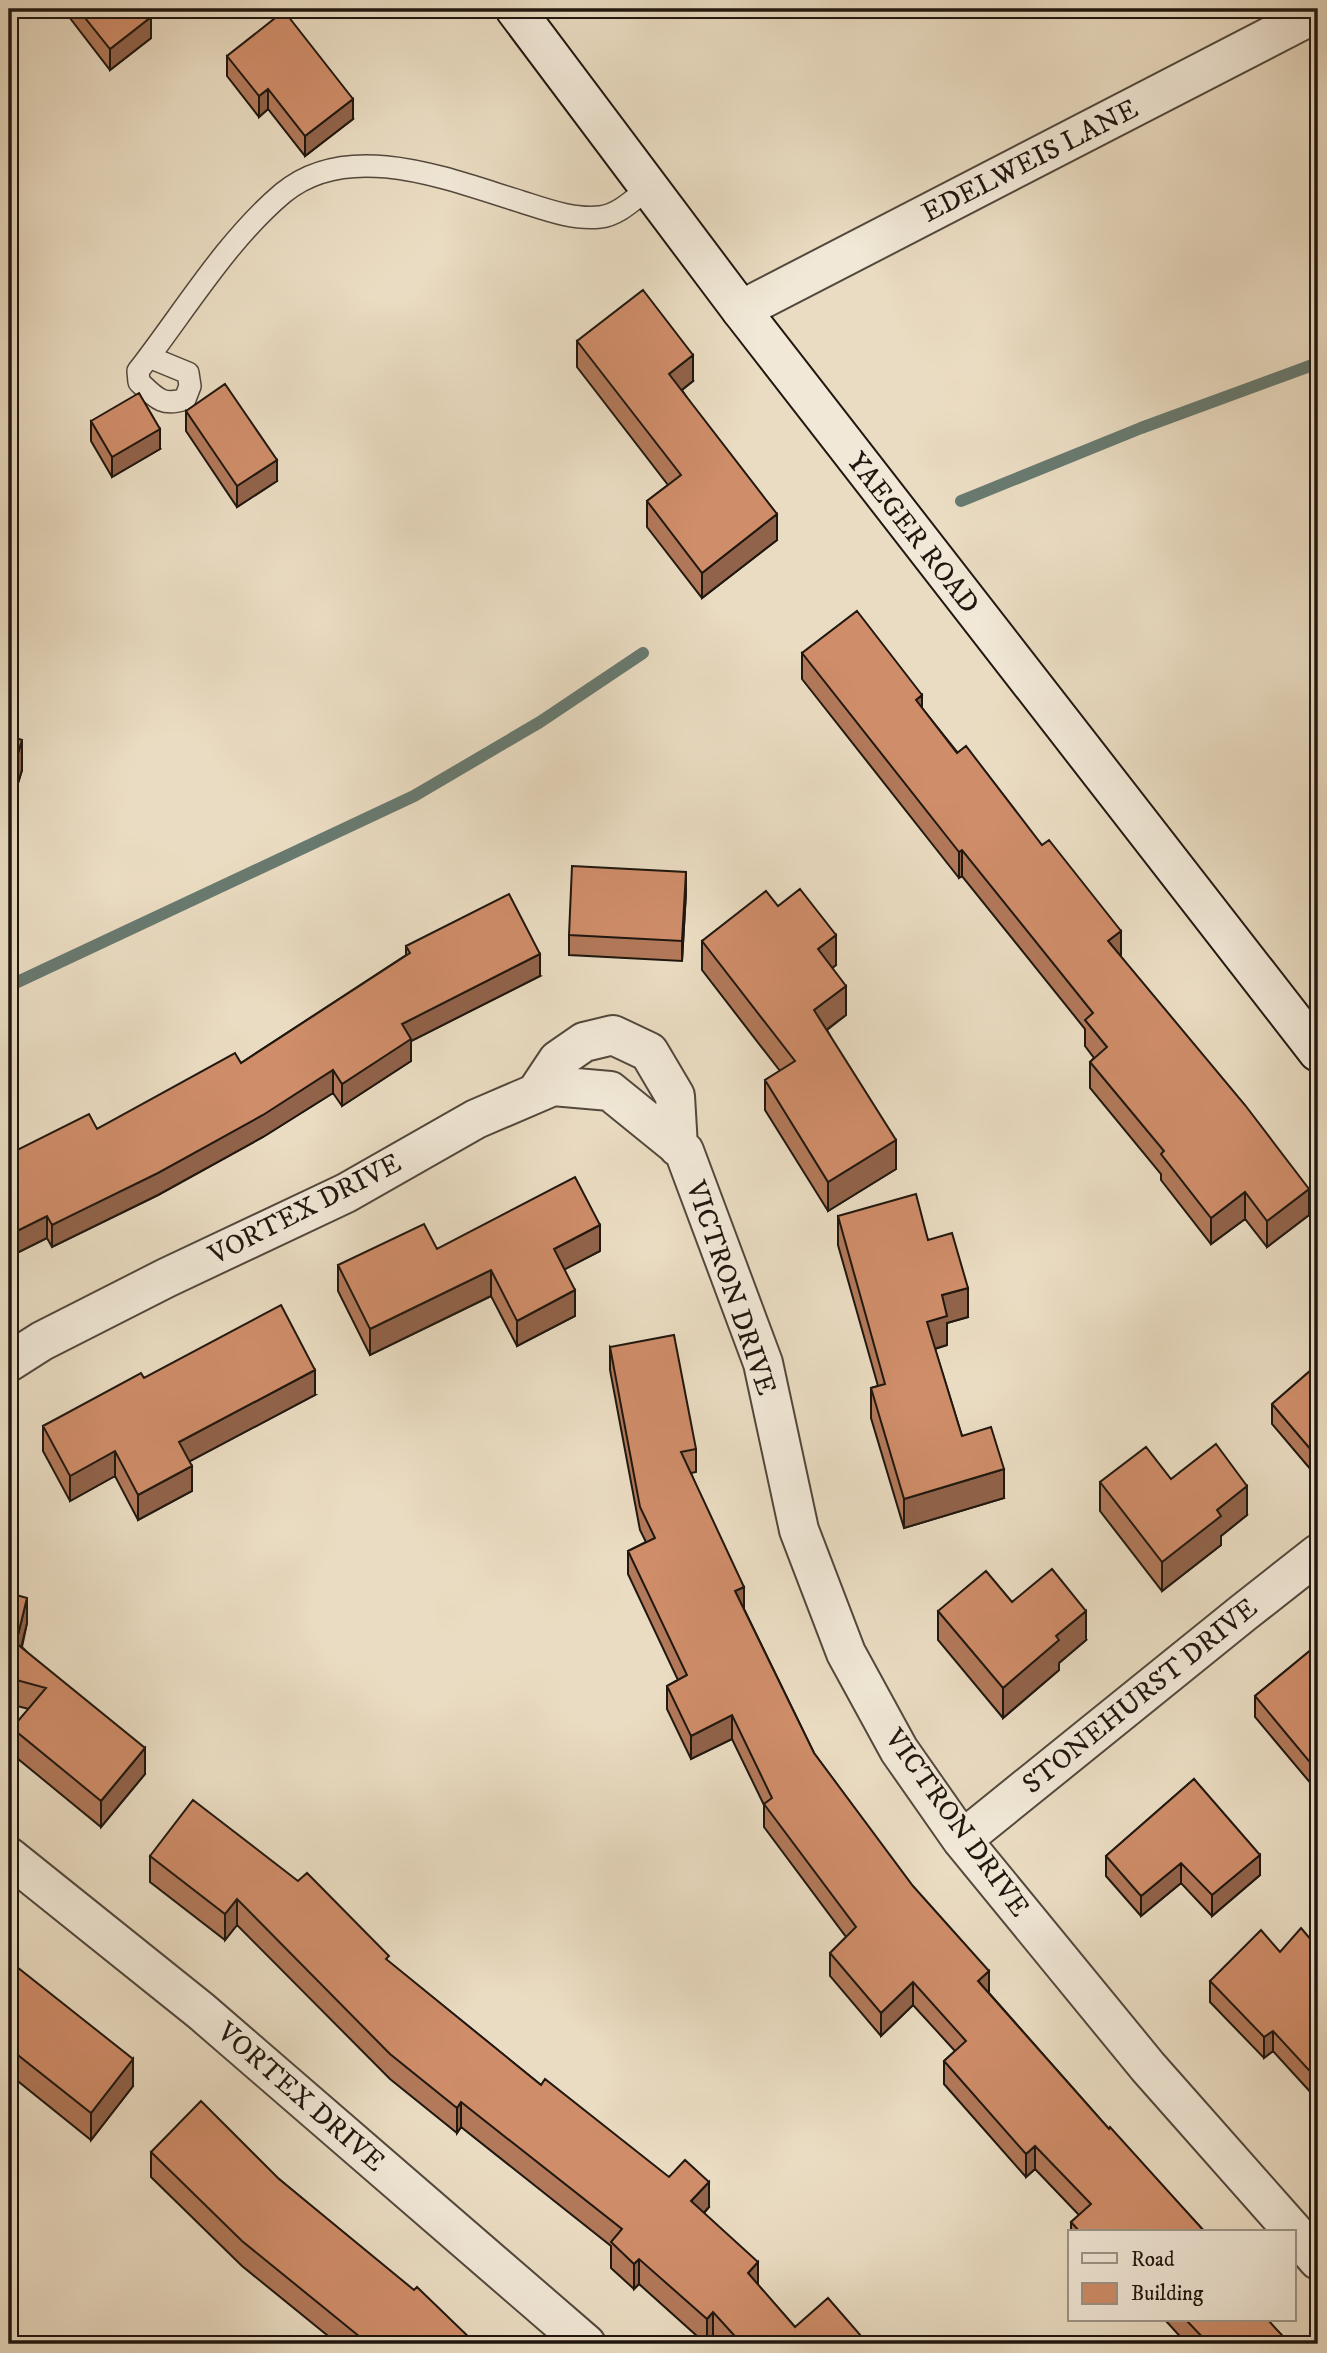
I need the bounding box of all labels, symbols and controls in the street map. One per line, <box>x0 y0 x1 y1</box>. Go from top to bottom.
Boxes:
street label: EDELWEIS LANE <box>916 91 1144 231</box>
street label: YAEGER ROAD <box>839 445 987 621</box>
street label: VORTEX DRIVE <box>202 1146 407 1273</box>
street label: VICTRON DRIVE <box>678 1175 784 1400</box>
street label: STONEHURST DRIVE <box>1015 1590 1265 1802</box>
street label: VICTRON DRIVE <box>876 1721 1037 1924</box>
street label: VORTEX DRIVE <box>209 2014 392 2179</box>
legend <box>1068 2230 1296 2322</box>
text: Road <box>1131 2247 1175 2273</box>
text: Building <box>1131 2281 1204 2307</box>

